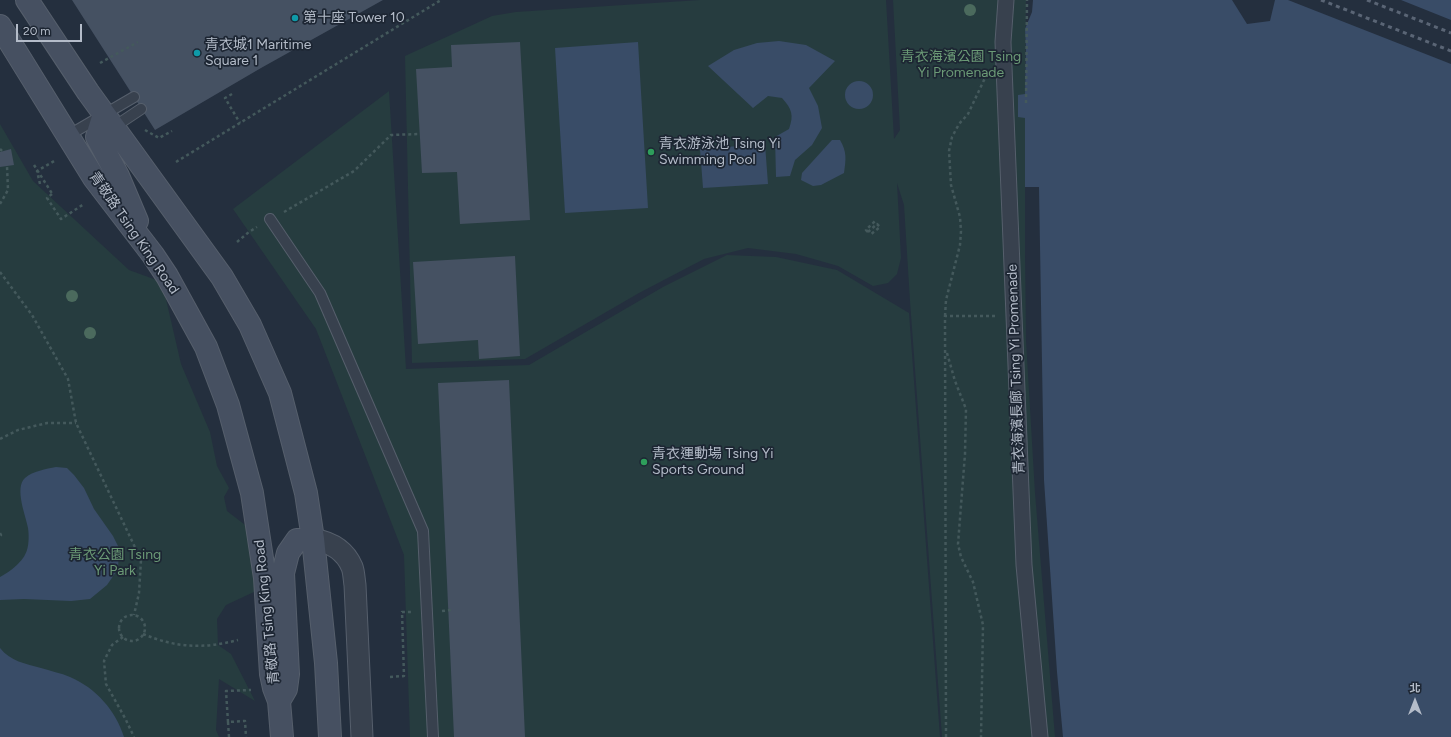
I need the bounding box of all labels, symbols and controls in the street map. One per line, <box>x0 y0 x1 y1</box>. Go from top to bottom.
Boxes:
place label: 第十座 Tower 10 <box>303 10 405 26</box>
marker: 第十座 Tower 10 <box>290 13 300 23</box>
scale bar <box>18 16 84 42</box>
text: 20 m <box>23 24 51 38</box>
place label: 青衣城1 Maritime Square 1 <box>205 37 311 70</box>
marker: 青衣城1 Maritime Square 1 <box>192 48 202 58</box>
park label: 青衣海濱公園 Tsing Yi Promenade <box>901 49 1021 82</box>
place label: 青衣游泳池 Tsing Yi Swimming Pool <box>659 136 780 168</box>
marker: 青衣游泳池 Tsing Yi Swimming Pool <box>646 147 656 157</box>
street label: 青敬路 Tsing King Road <box>85 169 183 297</box>
street label: 青衣海濱長廊 Tsing Yi Promenade <box>1004 264 1028 474</box>
place label: 青衣運動場 Tsing Yi Sports Ground <box>652 446 773 478</box>
marker: 青衣運動場 Tsing Yi Sports Ground <box>639 457 649 467</box>
street label: 青敬路 Tsing King Road <box>251 539 283 685</box>
park label: 青衣公園 Tsing Yi Park <box>69 547 161 580</box>
north arrow <box>1395 681 1435 721</box>
text: 北 <box>1410 682 1421 695</box>

